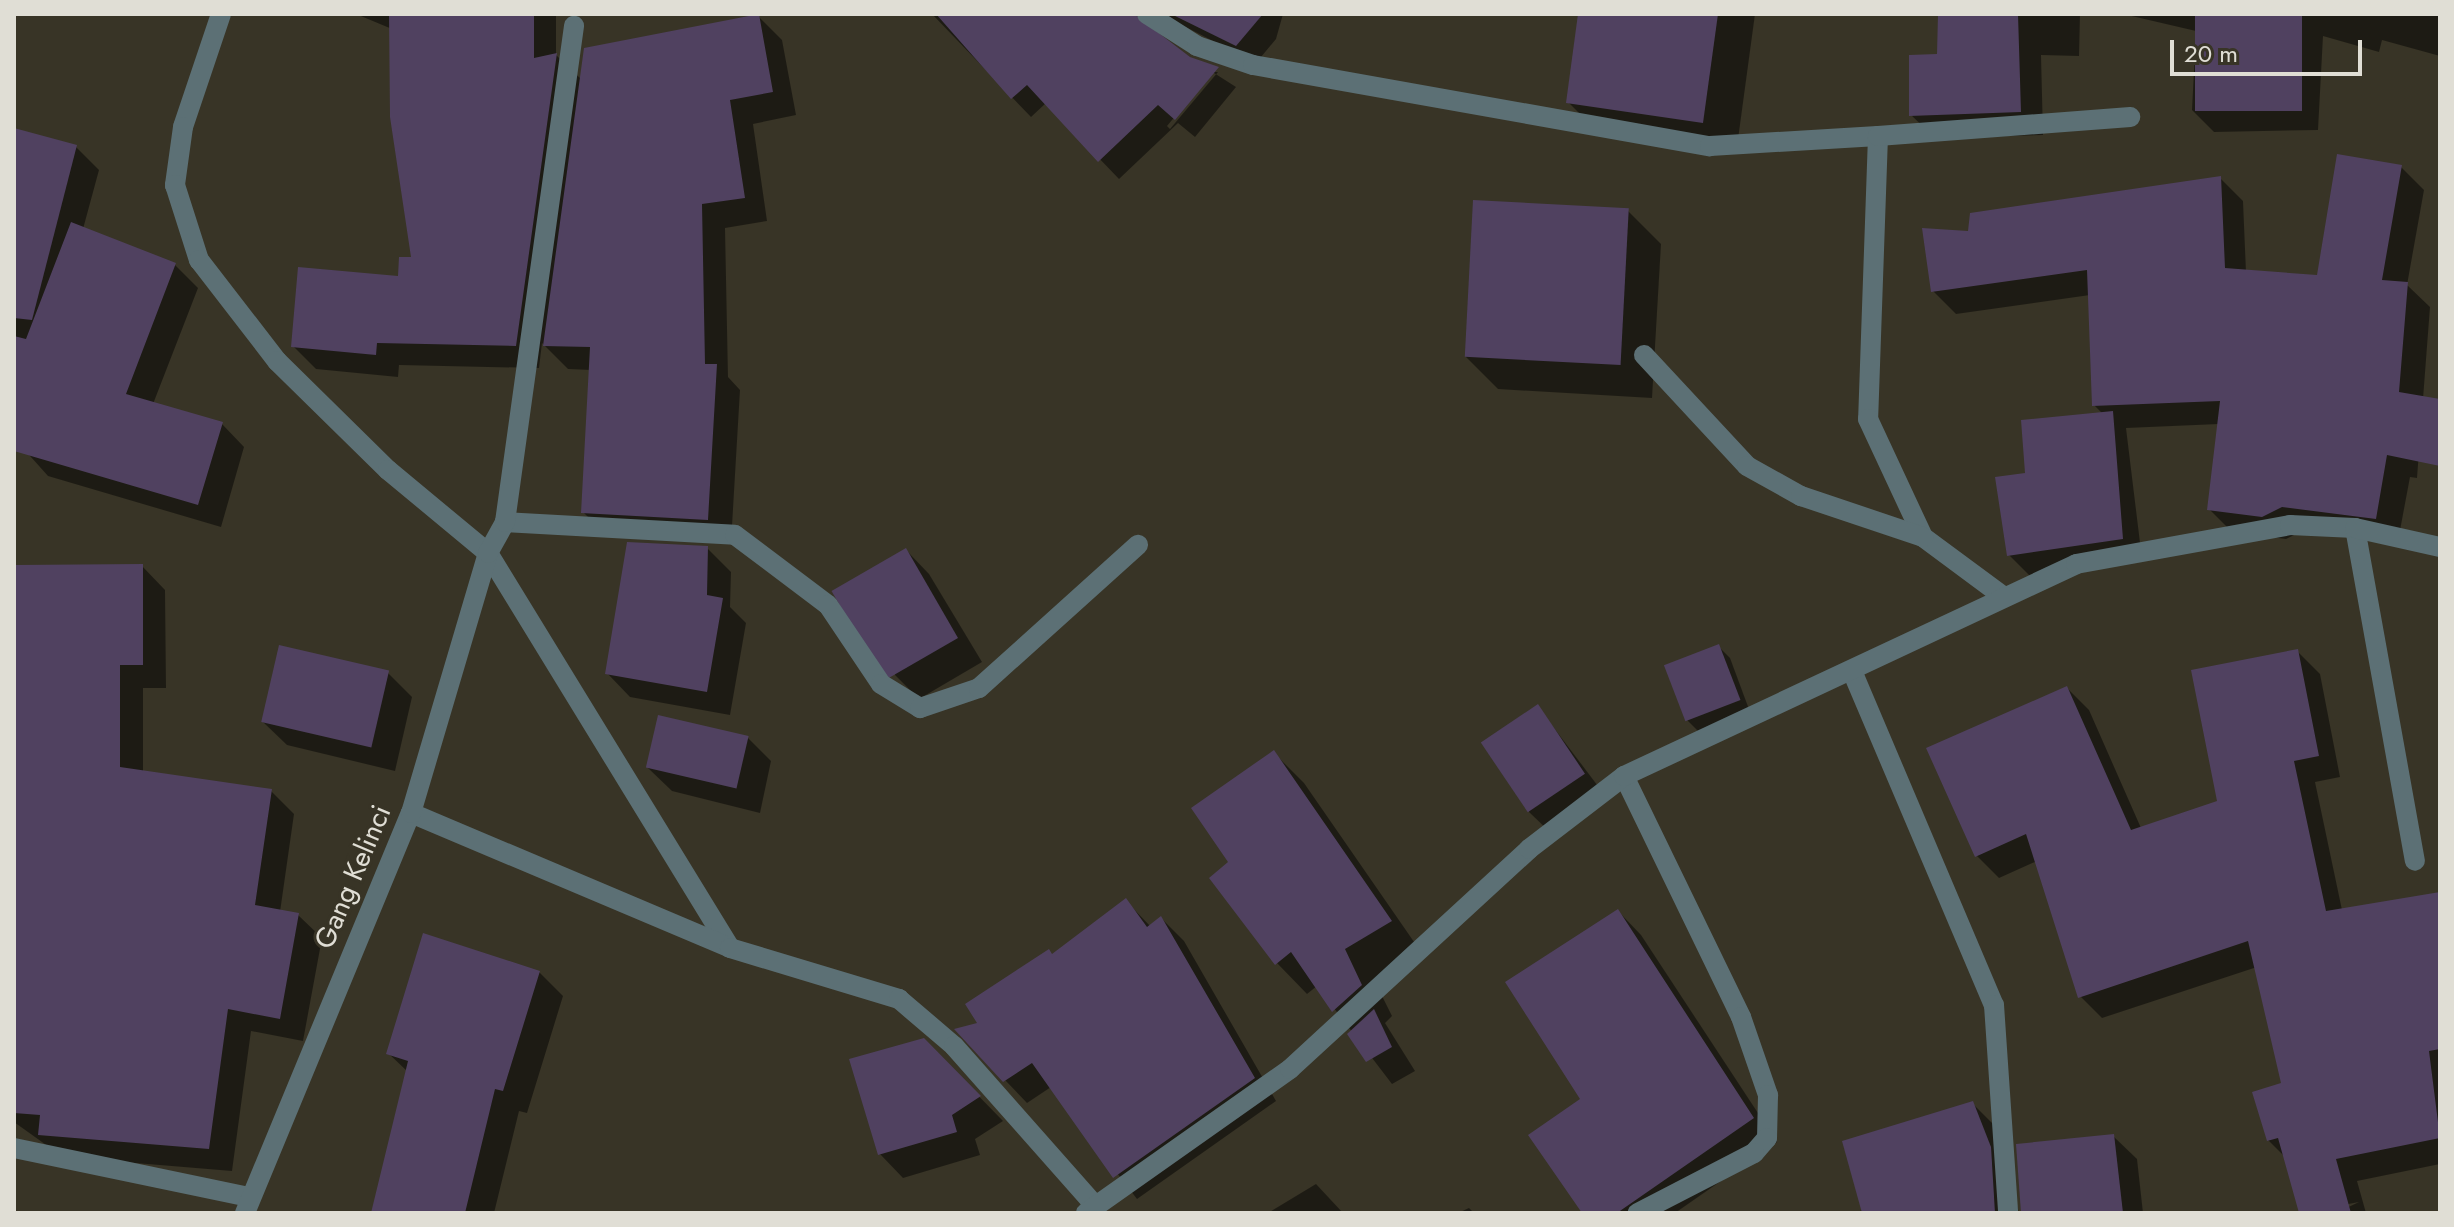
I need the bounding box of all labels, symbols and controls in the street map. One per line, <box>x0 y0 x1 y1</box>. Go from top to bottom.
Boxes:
scale bar <box>2174 24 2366 74</box>
text: 20 m <box>2184 36 2238 71</box>
street label: Gang Kelinci <box>308 800 398 954</box>

